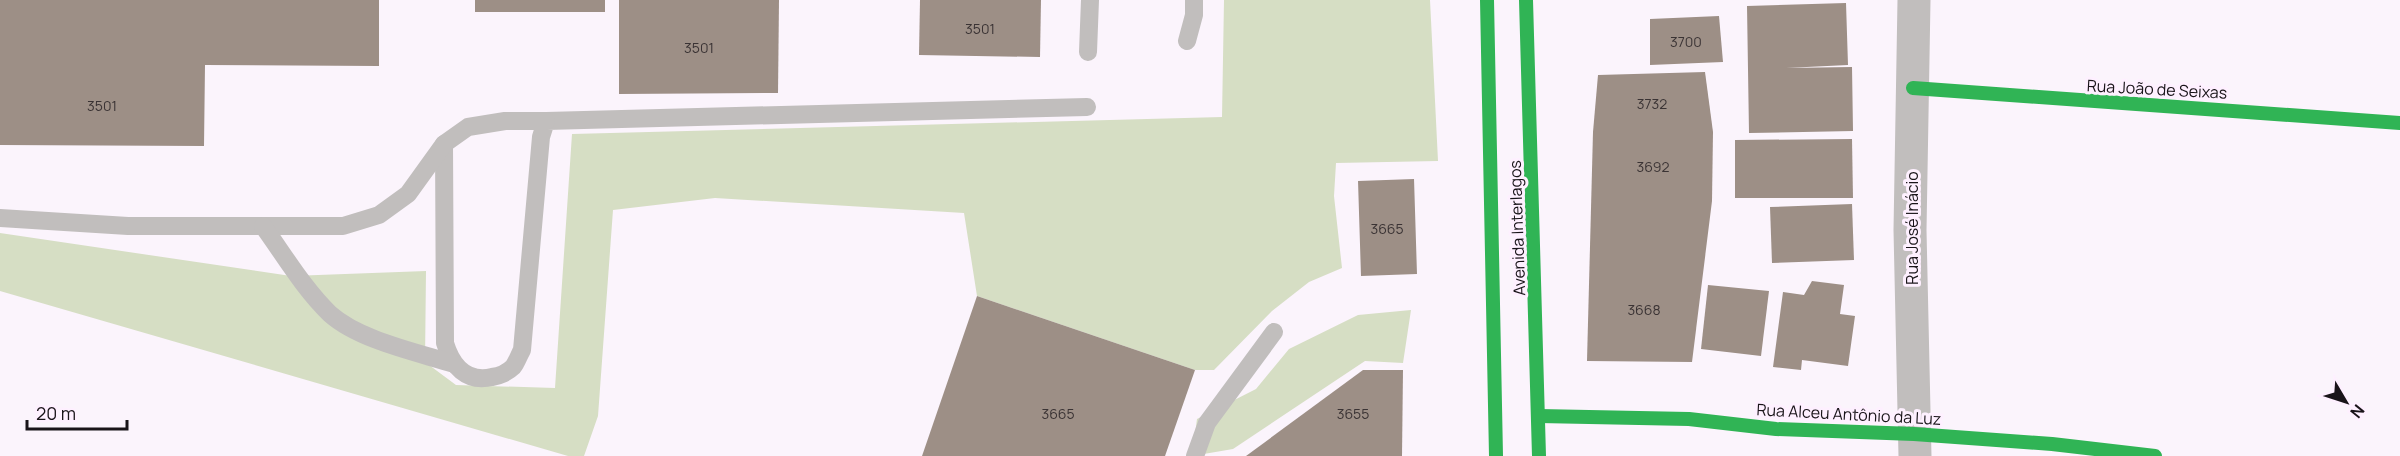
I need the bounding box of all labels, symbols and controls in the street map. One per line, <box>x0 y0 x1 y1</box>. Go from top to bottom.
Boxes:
house number: 3501 <box>965 19 995 38</box>
house number: 3700 <box>1670 32 1702 51</box>
house number: 3501 <box>684 38 714 57</box>
street label: Rua João de Seixas <box>2086 74 2228 104</box>
house number: 3732 <box>1637 94 1667 113</box>
house number: 3501 <box>87 96 117 115</box>
house number: 3692 <box>1637 157 1669 176</box>
street label: Avenida Interlagos <box>1504 160 1530 296</box>
street label: Rua José Inácio <box>1901 171 1923 285</box>
house number: 3665 <box>1370 219 1404 238</box>
house number: 3668 <box>1627 300 1661 319</box>
north arrow <box>2316 372 2376 432</box>
scale bar <box>27 393 128 431</box>
street label: Rua Alceu Antônio da Luz <box>1756 398 1942 430</box>
text: N <box>2345 400 2370 423</box>
text: 20 m <box>36 401 76 425</box>
house number: 3665 <box>1041 404 1075 423</box>
house number: 3655 <box>1337 404 1369 423</box>

